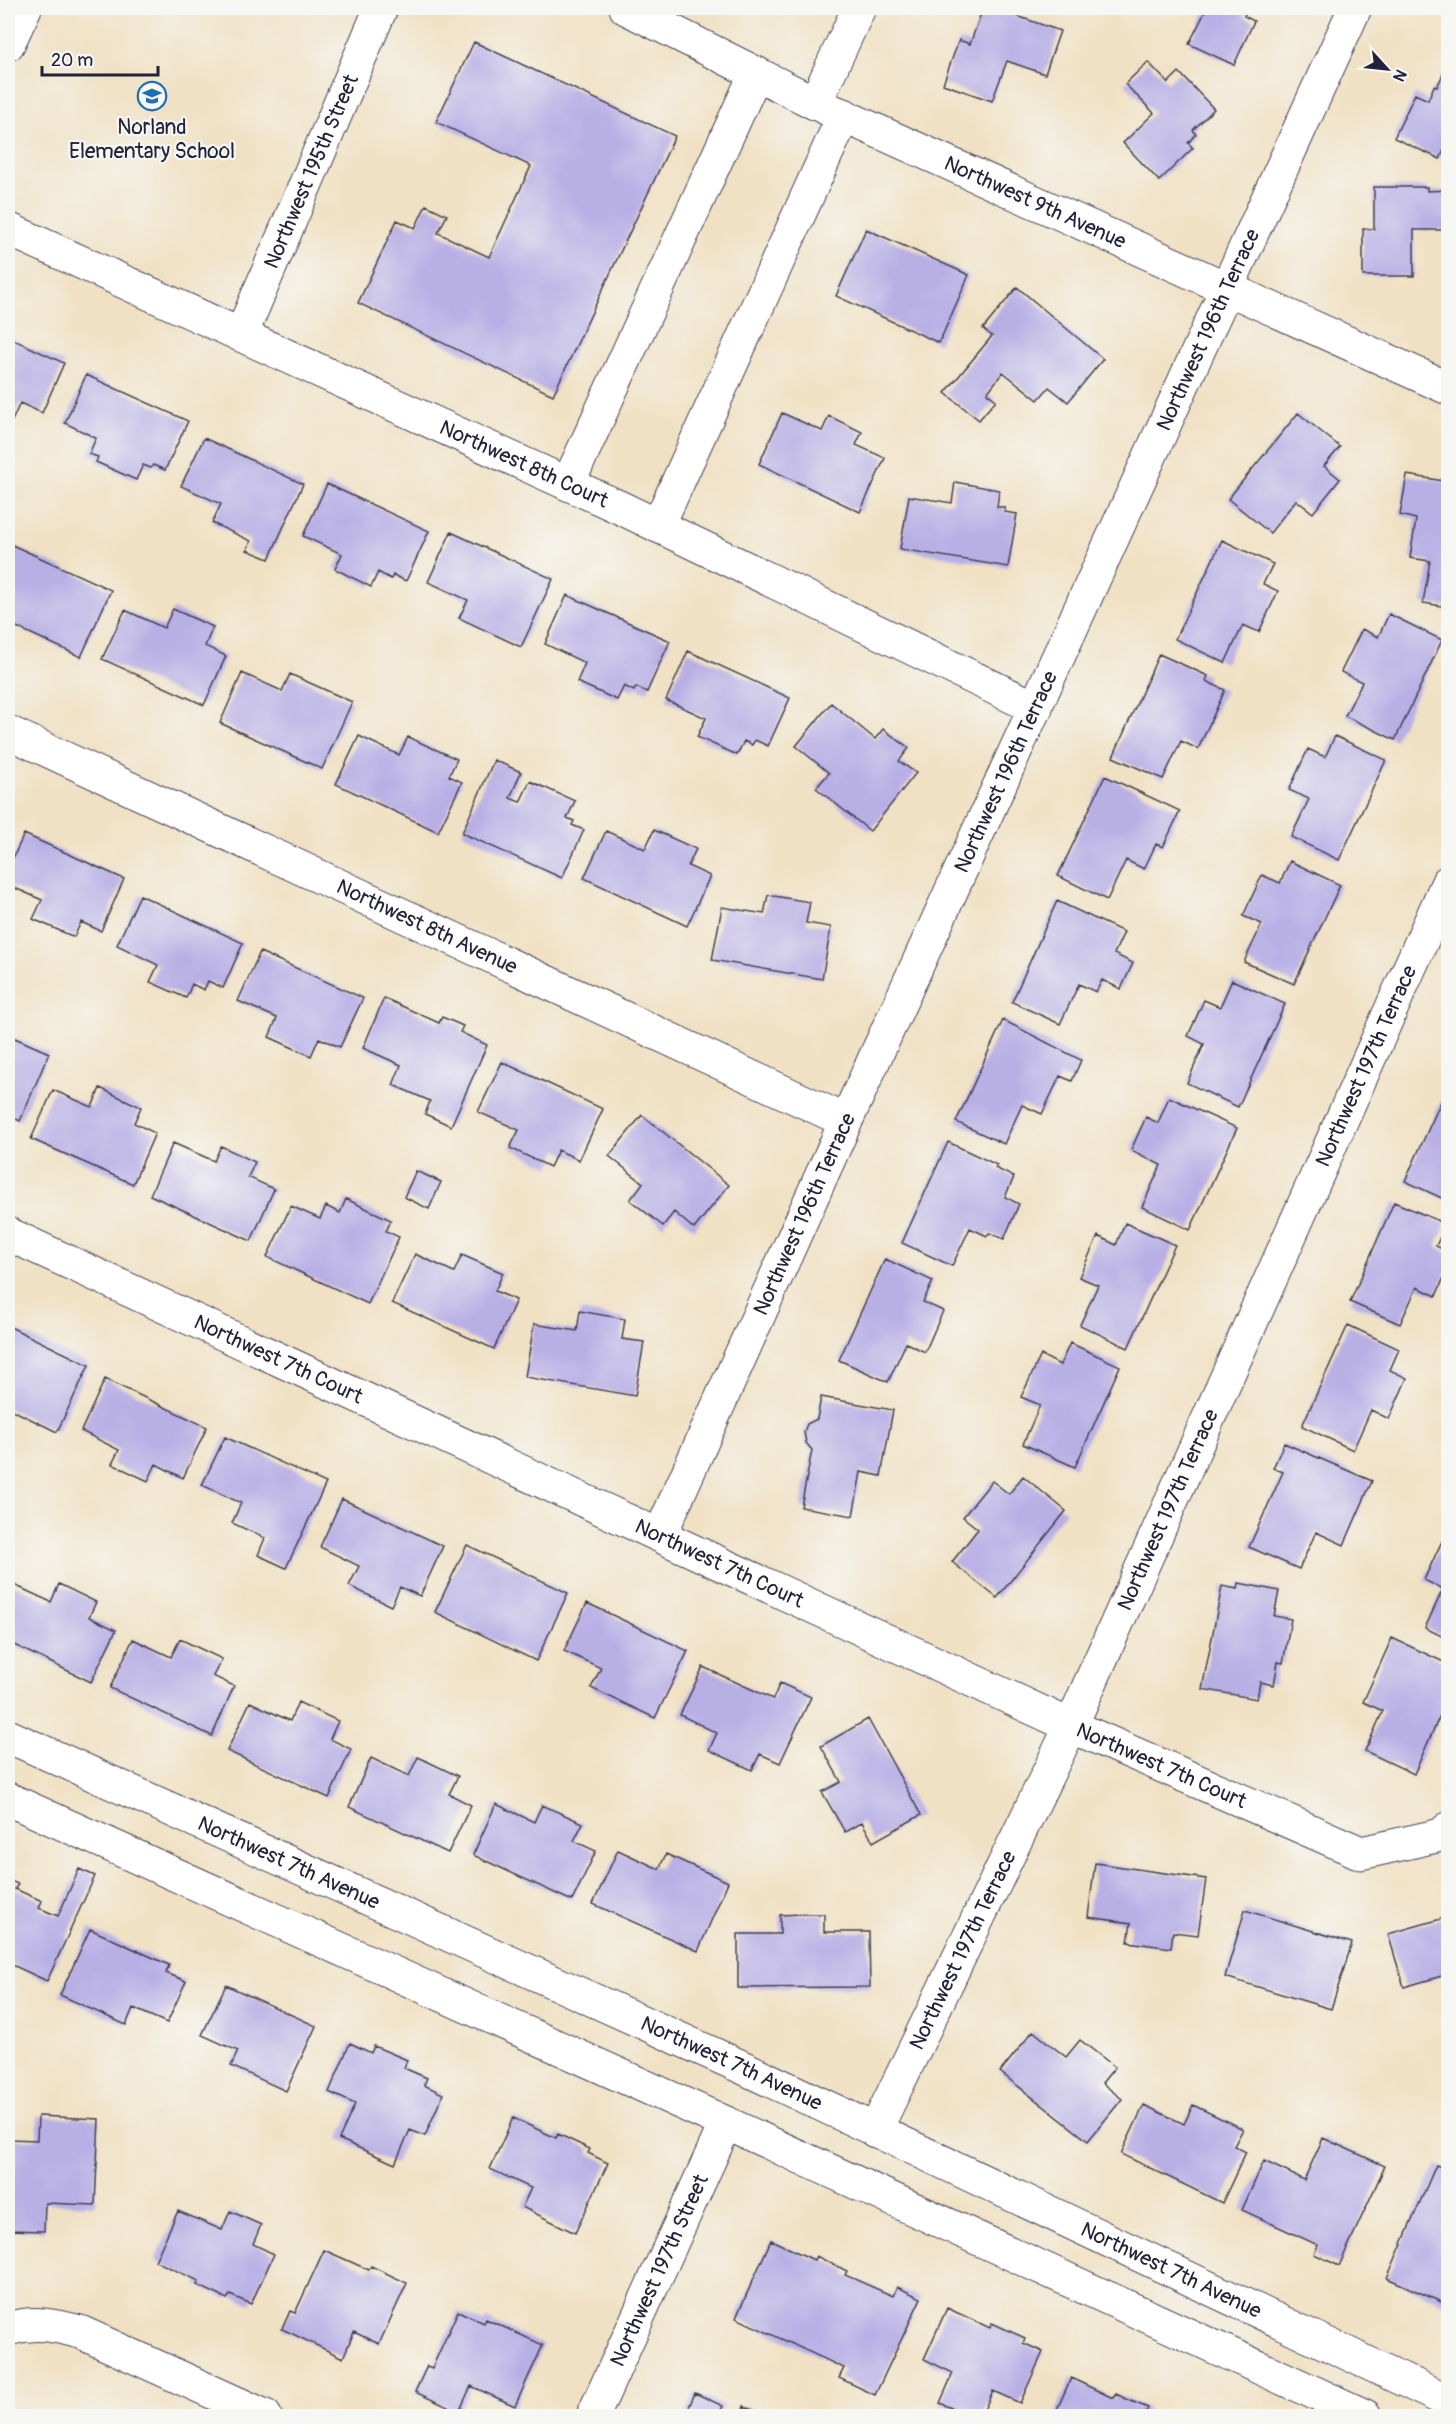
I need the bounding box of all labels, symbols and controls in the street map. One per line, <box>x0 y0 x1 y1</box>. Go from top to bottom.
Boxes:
scale bar <box>42 39 158 77</box>
north arrow <box>1357 39 1417 99</box>
text: 20 m <box>51 49 93 72</box>
text: N <box>1388 66 1411 85</box>
street label: Northwest 195th Street <box>258 70 365 273</box>
school or university icon: Norland Elementary School <box>136 80 168 112</box>
place label: Norland Elementary School <box>69 114 235 165</box>
street label: Northwest 9th Avenue <box>940 149 1131 255</box>
street label: Northwest 196th Terrace <box>1150 224 1266 435</box>
street label: Northwest 8th Court <box>435 414 613 514</box>
street label: Northwest 196th Terrace <box>948 666 1064 877</box>
street label: Northwest 8th Avenue <box>332 873 522 980</box>
street label: Northwest 197th Terrace <box>1309 960 1423 1171</box>
street label: Northwest 196th Terrace <box>747 1108 862 1319</box>
street label: Northwest 7th Court <box>190 1308 368 1410</box>
street label: Northwest 197th Terrace <box>1111 1404 1225 1615</box>
street label: Northwest 7th Court <box>631 1513 809 1614</box>
street label: Northwest 7th Court <box>1072 1716 1251 1815</box>
street label: Northwest 7th Avenue <box>193 1810 385 1916</box>
street label: Northwest 197th Terrace <box>903 1846 1022 2054</box>
street label: Northwest 7th Avenue <box>636 2010 827 2117</box>
street label: Northwest 197th Street <box>604 2169 715 2371</box>
street label: Northwest 7th Avenue <box>1076 2216 1267 2325</box>

